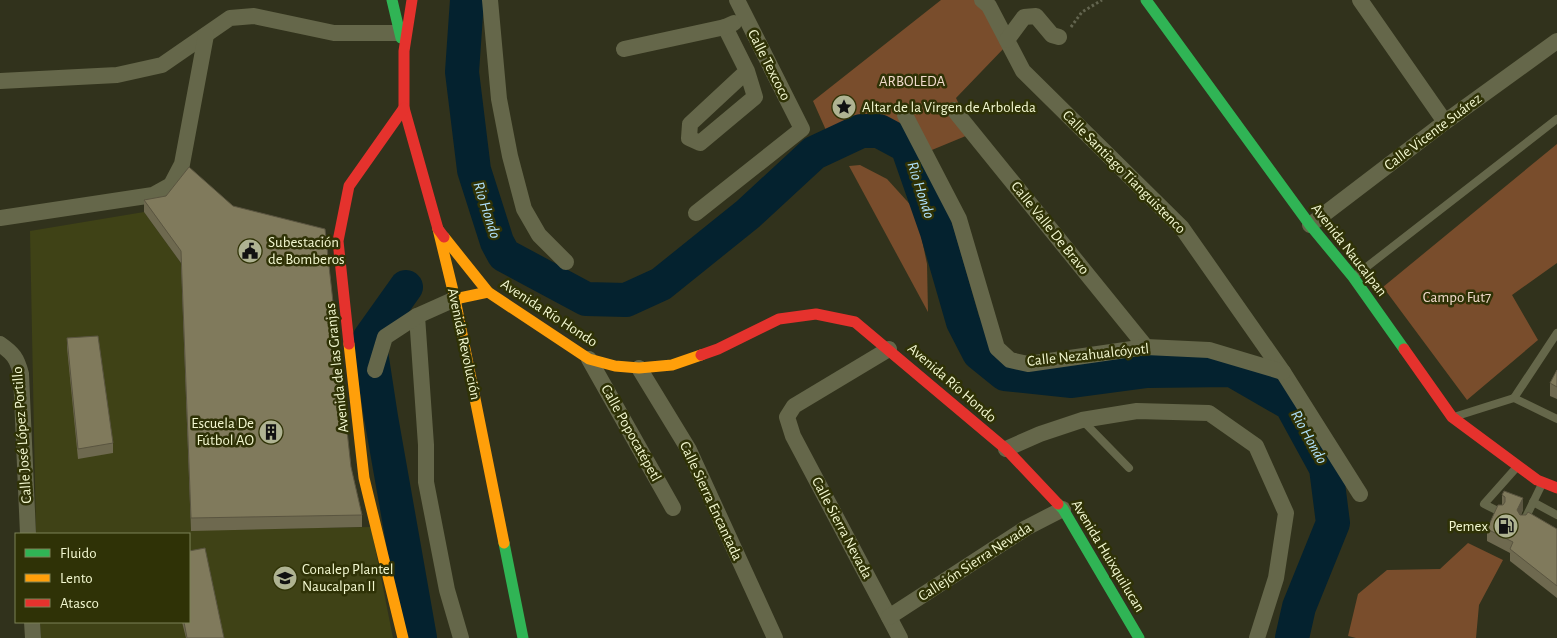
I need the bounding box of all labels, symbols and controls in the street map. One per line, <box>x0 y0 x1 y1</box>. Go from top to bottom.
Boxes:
street label: Calle Texcoco <box>745 27 793 103</box>
park label: ARBOLEDA <box>879 74 945 89</box>
street label: Calle Vicente Suárez <box>1382 91 1484 173</box>
place icon: Altar de la Virgen de Arboleda <box>831 94 857 120</box>
place label: Altar de la Virgen de Arboleda <box>862 100 1036 115</box>
street label: Calle Santiago Tianguistenco <box>1060 108 1188 236</box>
water label: Rio Hondo <box>904 160 938 221</box>
street label: Calle Valle De Bravo <box>1008 179 1092 277</box>
water label: Rio Hondo <box>470 180 504 241</box>
street label: Avenida Naucalpan <box>1308 201 1390 299</box>
place label: Subestación de Bomberos <box>268 235 345 267</box>
public building icon: Subestación de Bomberos <box>237 238 263 264</box>
street label: Avenida Río Hondo <box>498 276 600 350</box>
street label: Avenida Revolución <box>445 287 483 401</box>
park label: Campo Fut7 <box>1423 290 1491 305</box>
street label: Avenida de las Granjas <box>323 302 351 434</box>
street label: Avenida Río Hondo <box>905 341 999 425</box>
street label: Calle Nezahualcóyotl <box>1026 341 1150 369</box>
street label: Calle José López Portillo <box>10 366 34 504</box>
street label: Calle Popocatépetl <box>598 382 664 484</box>
water label: Rio Hondo <box>1288 407 1330 467</box>
place label: Escuela De Fútbol AO <box>191 416 254 448</box>
building icon: Escuela De Fútbol AO <box>258 419 284 445</box>
street label: Calle Sierra Encantada <box>677 439 745 563</box>
street label: Calle Sierra Nevada <box>809 475 875 581</box>
street label: Avenida Huixquilucan <box>1069 497 1147 615</box>
fuel station icon: Pemex <box>1493 513 1519 539</box>
place label: Pemex <box>1448 519 1488 534</box>
street label: Callejón Sierra Nevada <box>916 520 1034 604</box>
legend <box>15 533 190 623</box>
text: Fluido <box>60 546 97 561</box>
place label: Conalep Plantel Naucalpan II <box>302 562 393 594</box>
school or university icon: Conalep Plantel Naucalpan II <box>272 565 298 591</box>
text: Lento <box>60 571 93 586</box>
text: Atasco <box>60 596 99 611</box>

